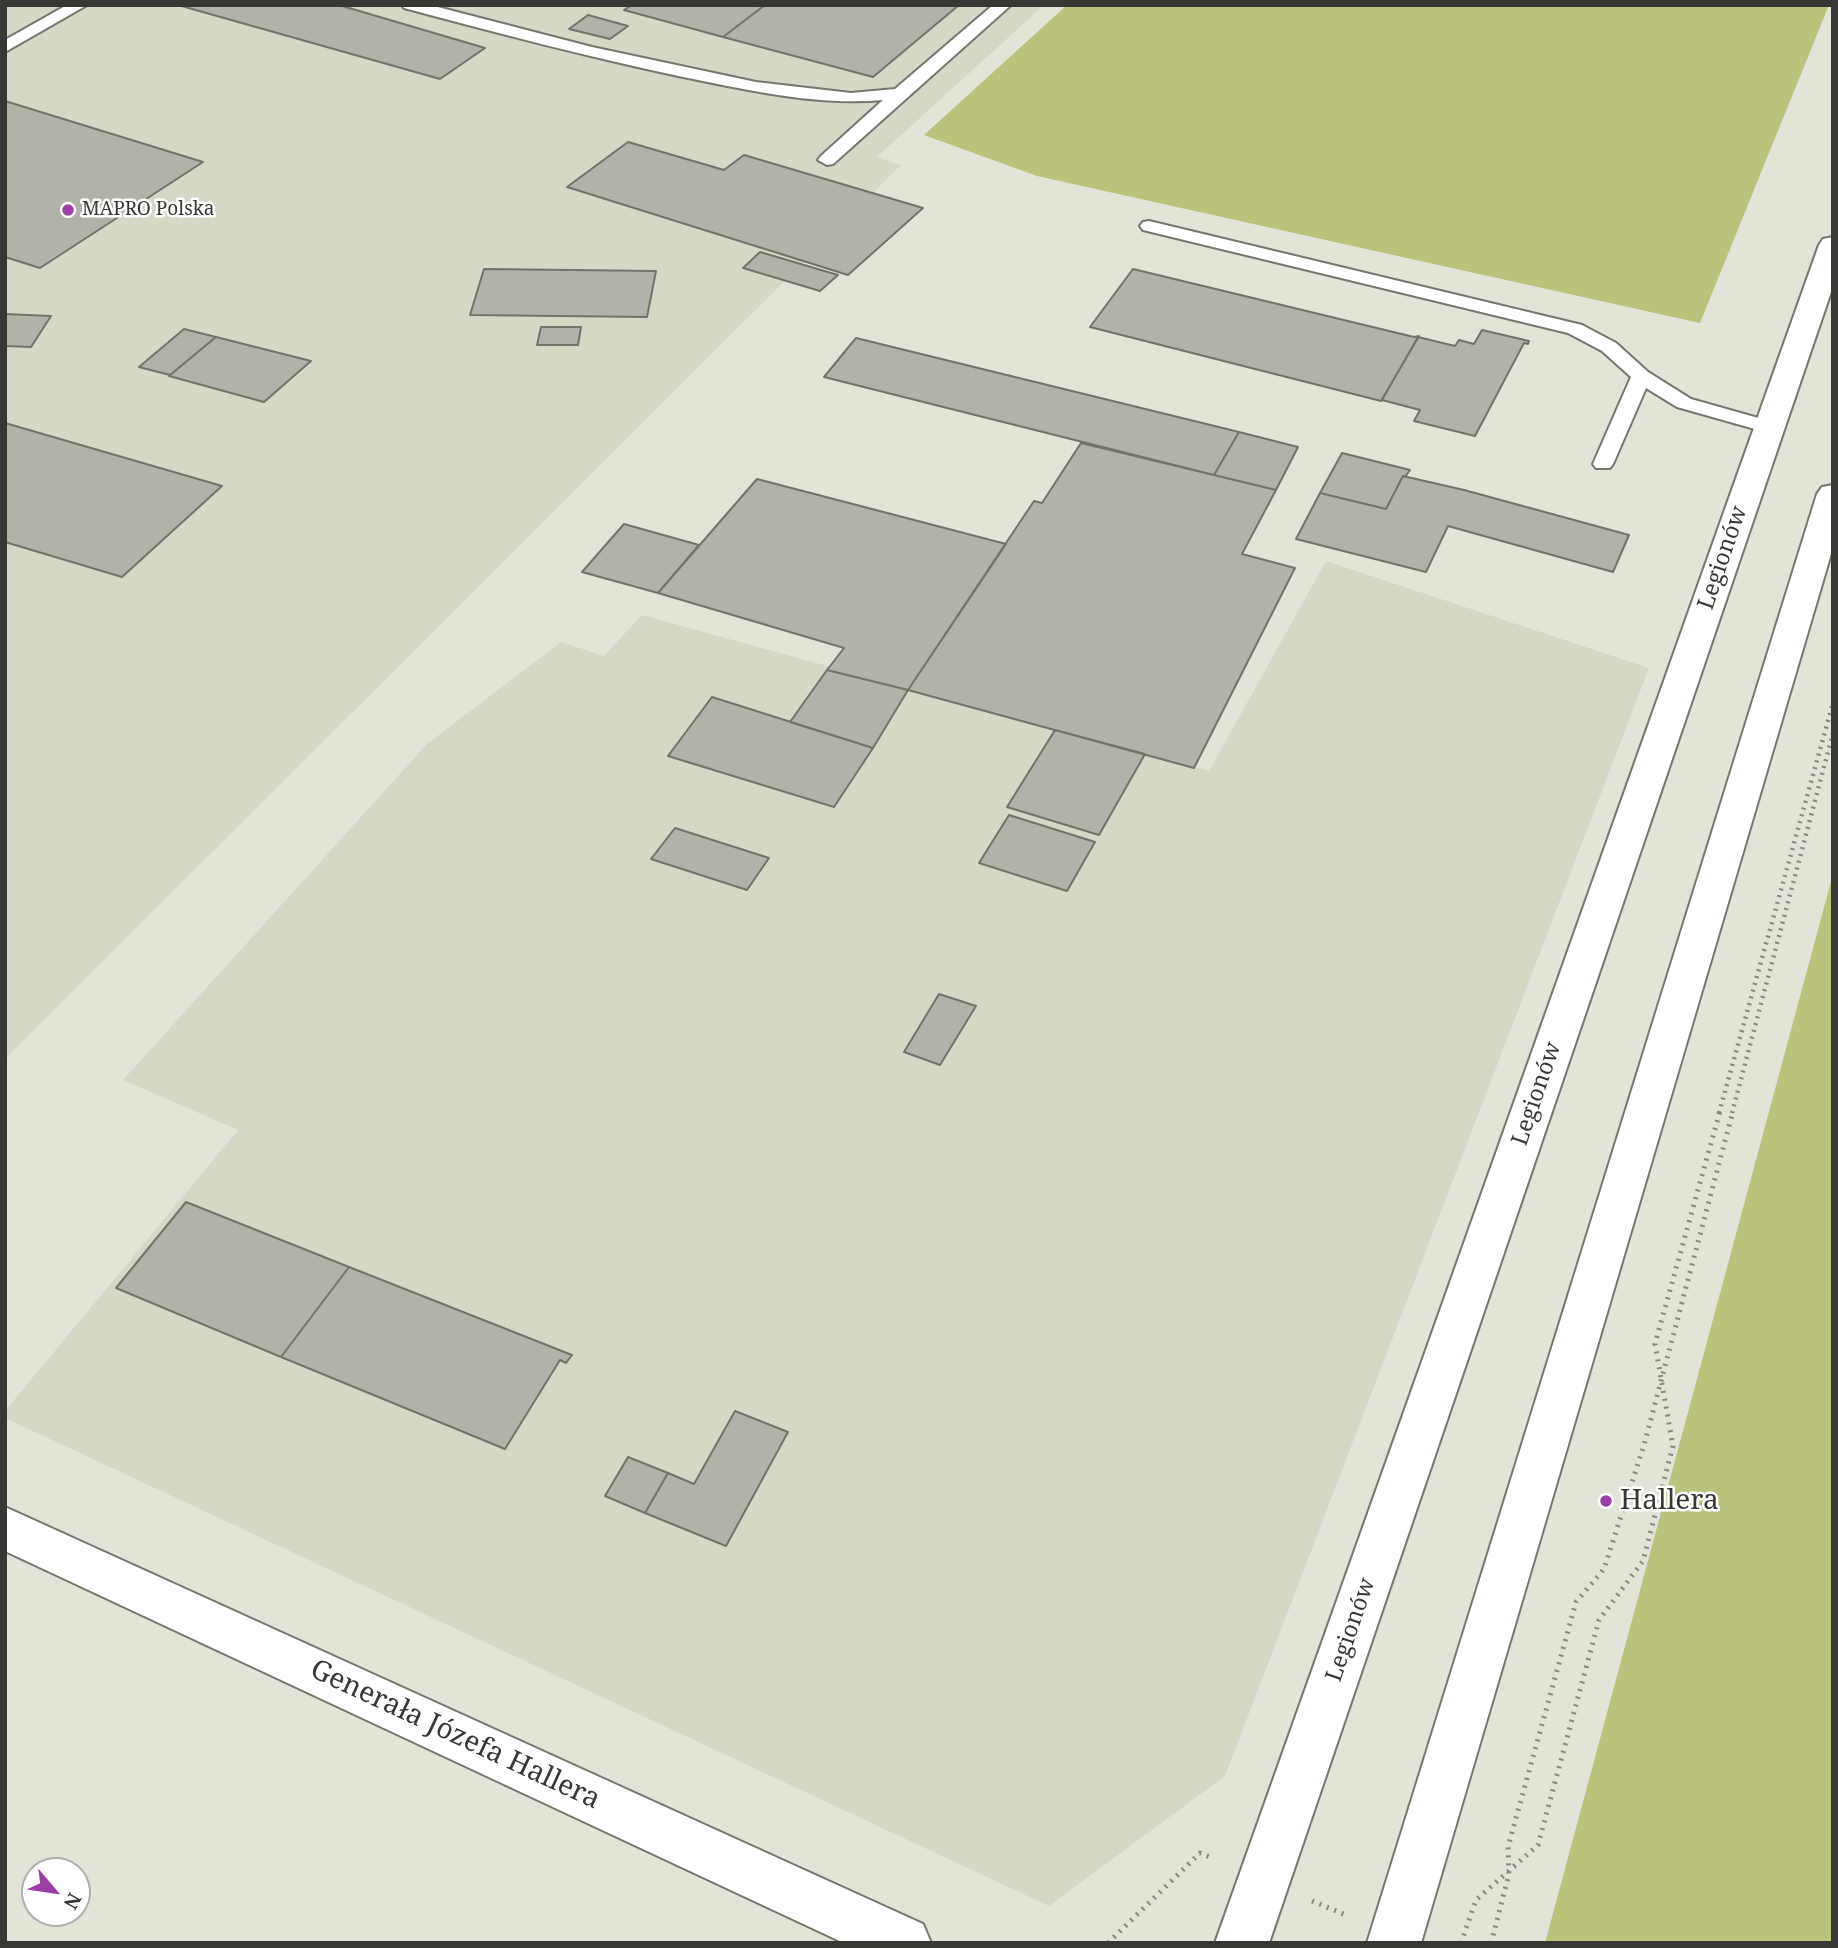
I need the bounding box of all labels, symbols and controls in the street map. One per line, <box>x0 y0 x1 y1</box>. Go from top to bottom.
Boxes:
place label: MAPRO Polska <box>82 199 215 221</box>
marker: MAPRO Polska <box>60 202 76 218</box>
street label: Legionów <box>1692 503 1754 613</box>
street label: Legionów <box>1506 1039 1568 1149</box>
place label: Hallera <box>1620 1484 1719 1518</box>
marker: Hallera <box>1598 1493 1614 1509</box>
street label: Legionów <box>1320 1575 1382 1685</box>
street label: Generała Józefa Hallera <box>305 1653 605 1817</box>
north arrow <box>21 1857 91 1927</box>
text: N <box>58 1888 88 1914</box>

